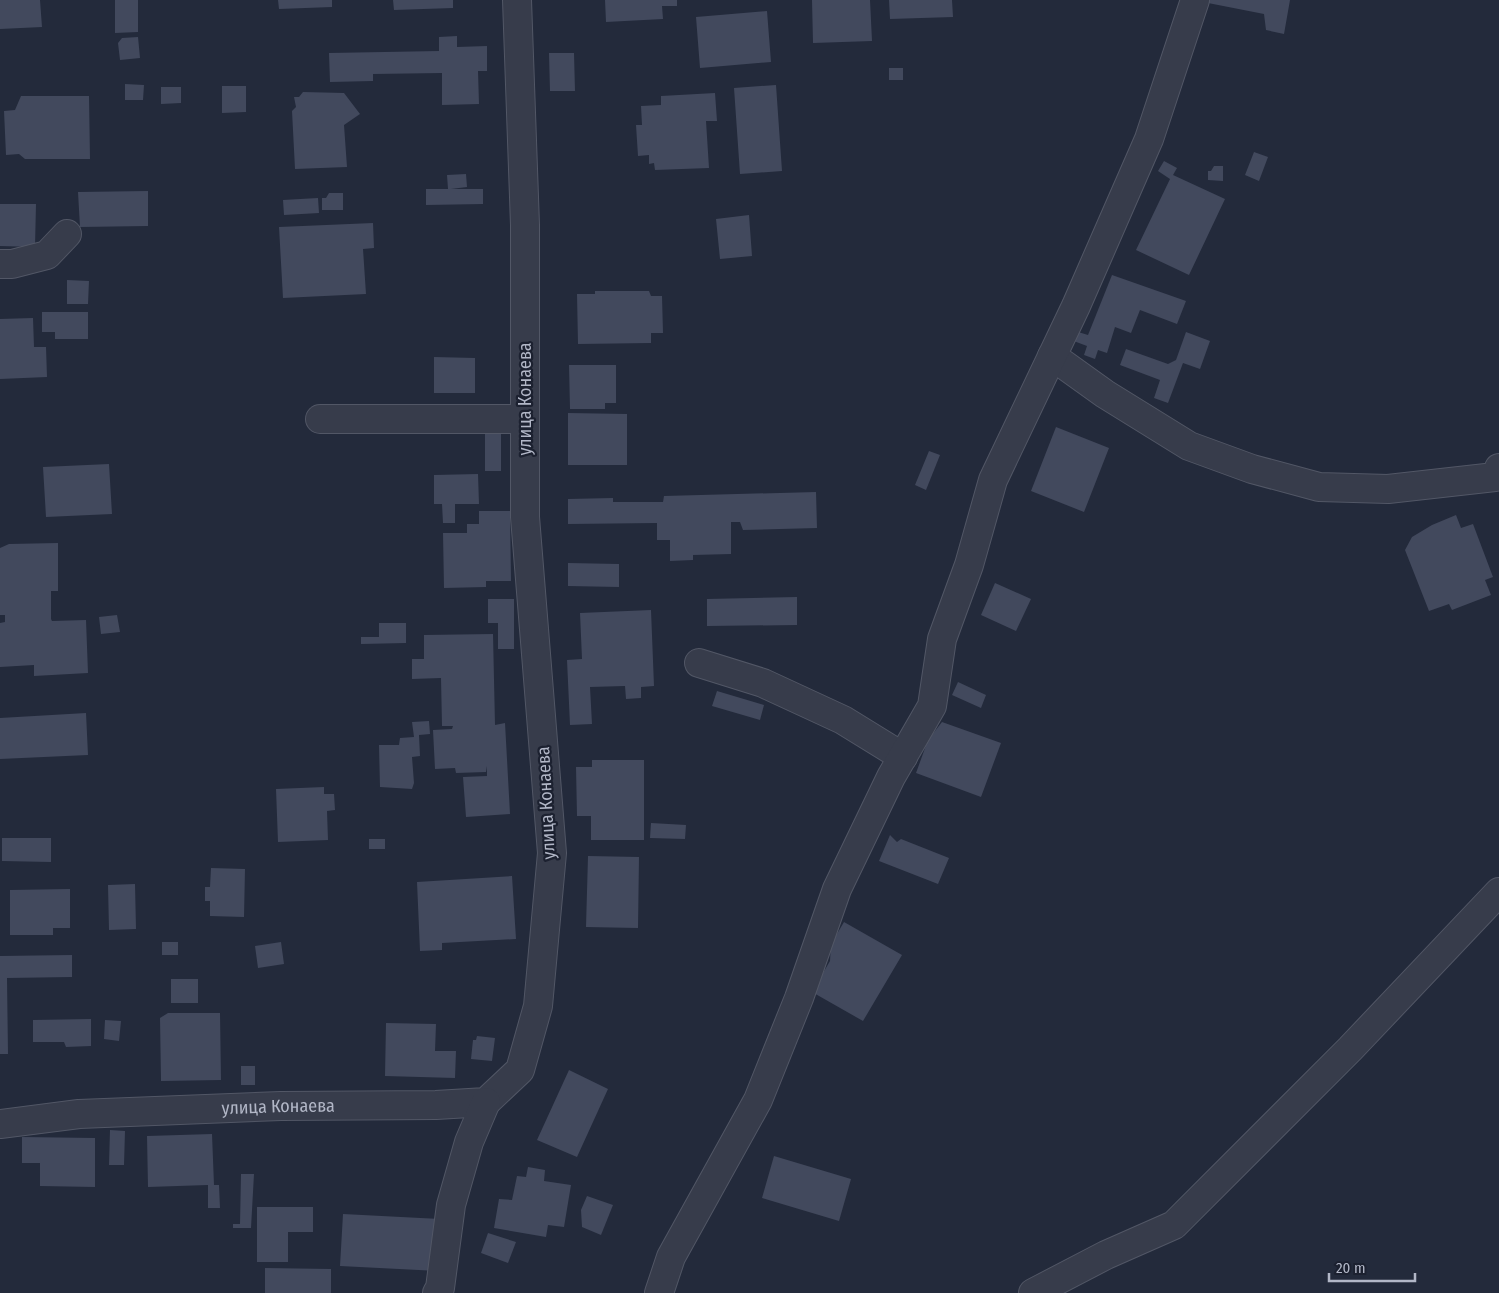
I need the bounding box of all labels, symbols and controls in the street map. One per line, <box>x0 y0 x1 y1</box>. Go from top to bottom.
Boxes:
street label: улица Конаева <box>514 342 536 456</box>
street label: улица Конаева <box>532 746 560 860</box>
street label: улица Конаева <box>221 1095 335 1119</box>
scale bar <box>1329 1250 1415 1282</box>
text: 20 m <box>1336 1259 1366 1277</box>

